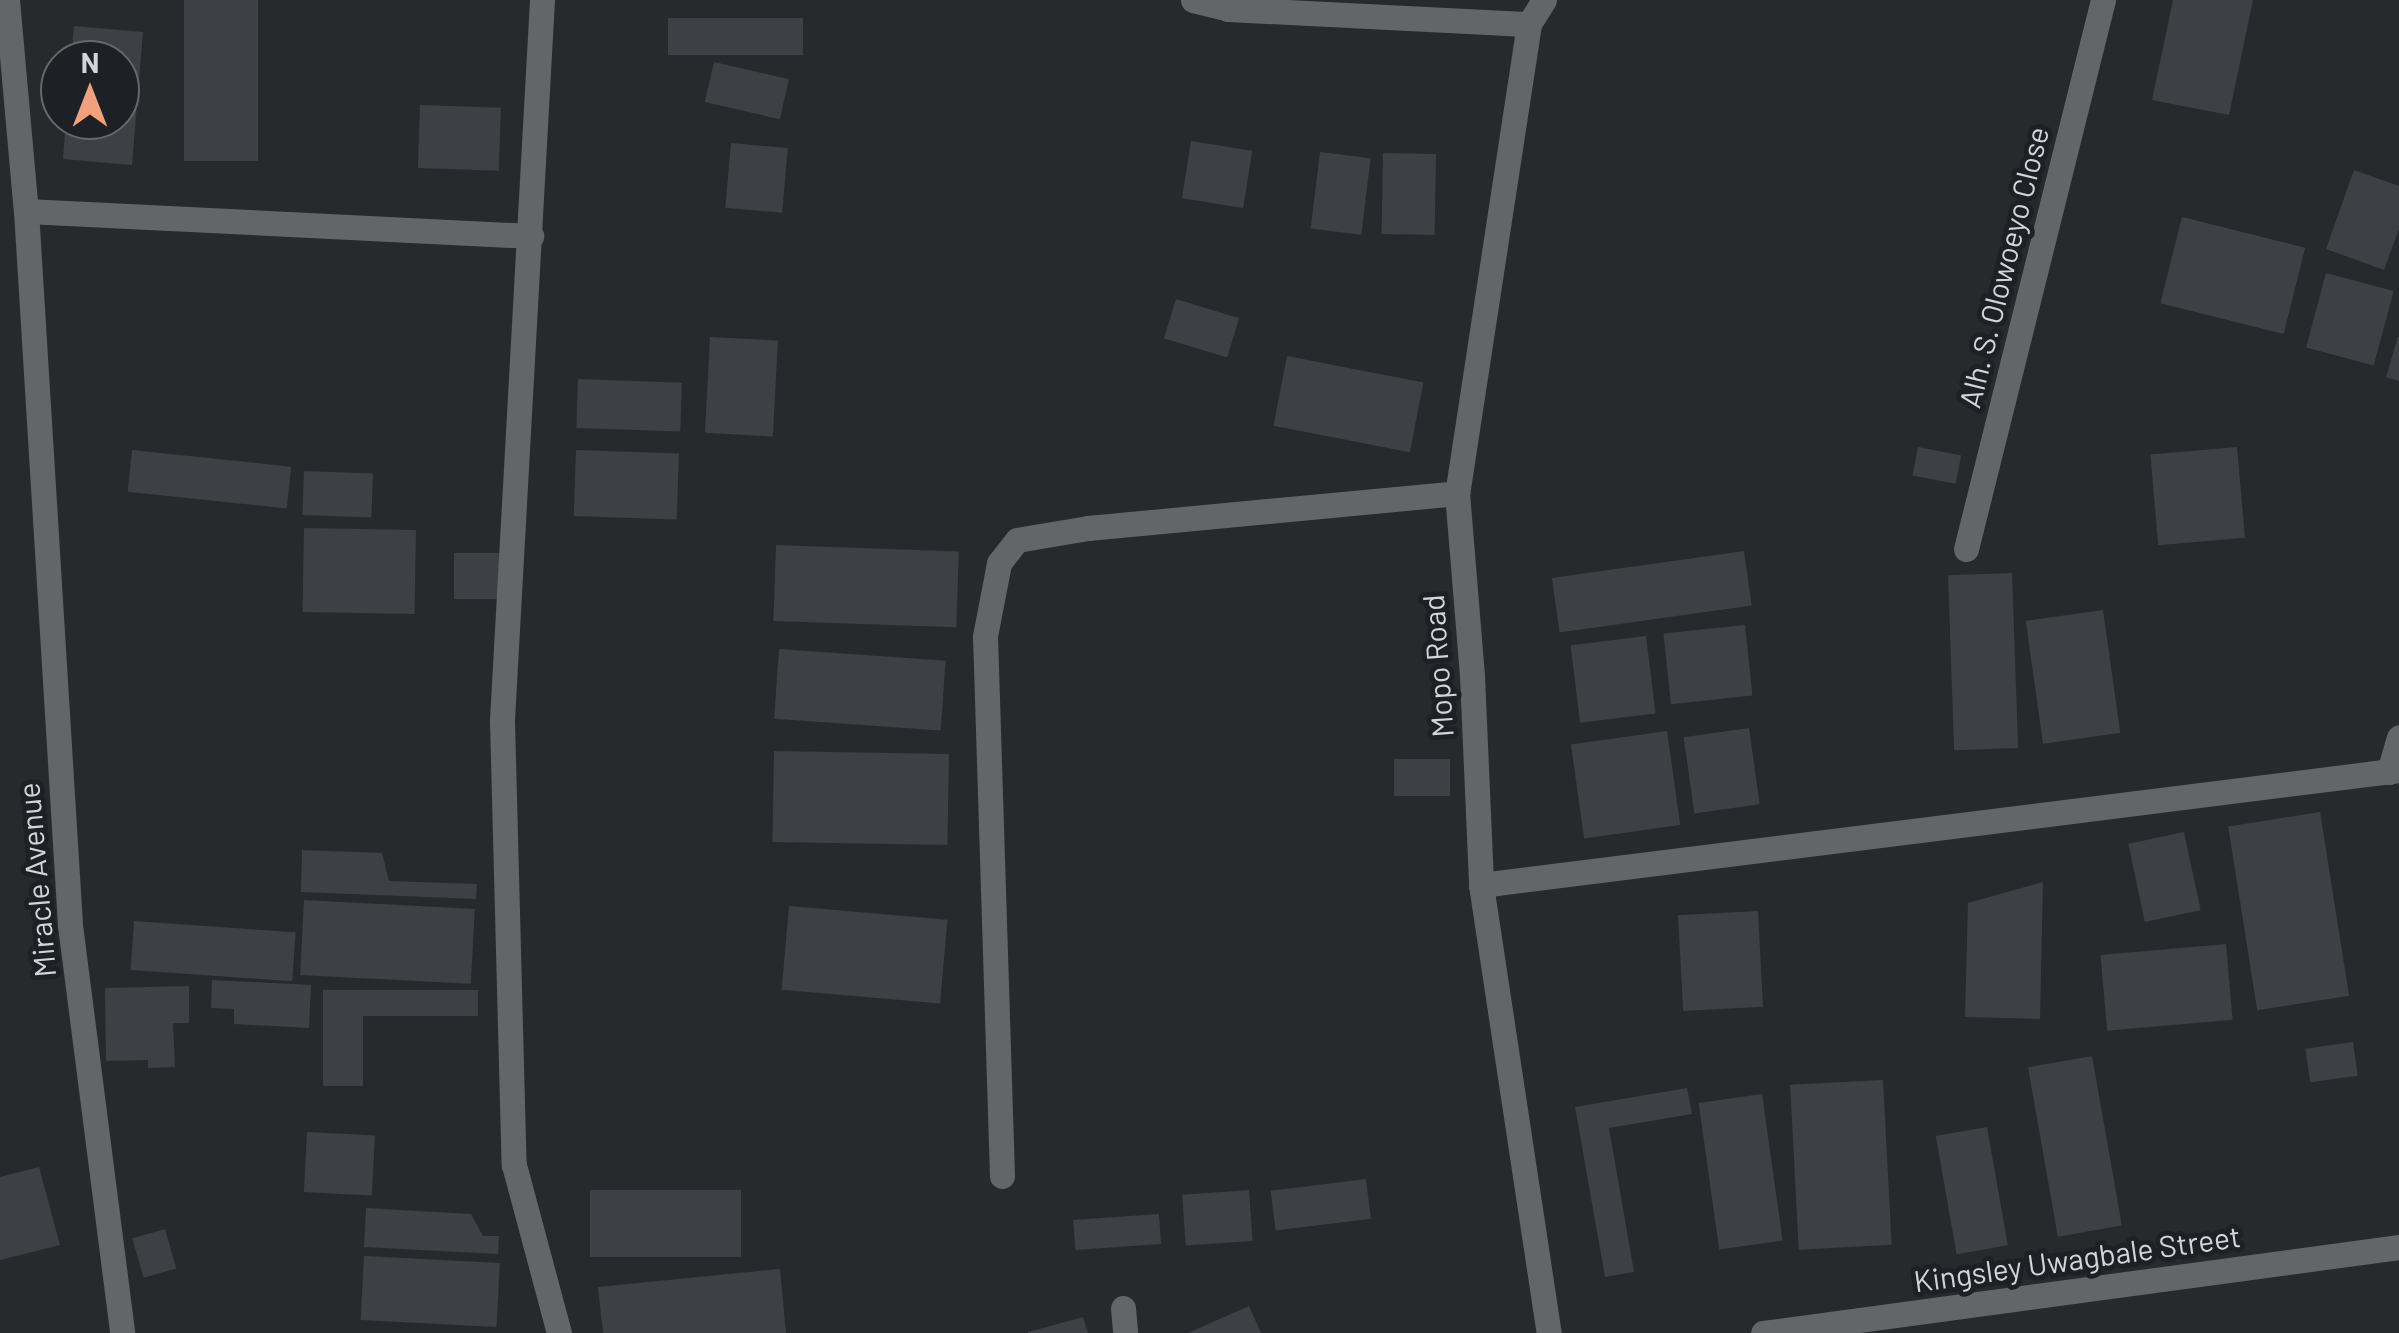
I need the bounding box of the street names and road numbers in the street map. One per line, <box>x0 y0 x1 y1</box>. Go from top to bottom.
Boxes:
street label: Alh. S. Olowoeyo Close <box>1951 123 2055 411</box>
street label: Mopo Road <box>1414 594 1460 738</box>
street label: Miracle Avenue <box>10 781 62 979</box>
street label: Kingsley Uwagbale Street <box>1911 1217 2243 1299</box>

